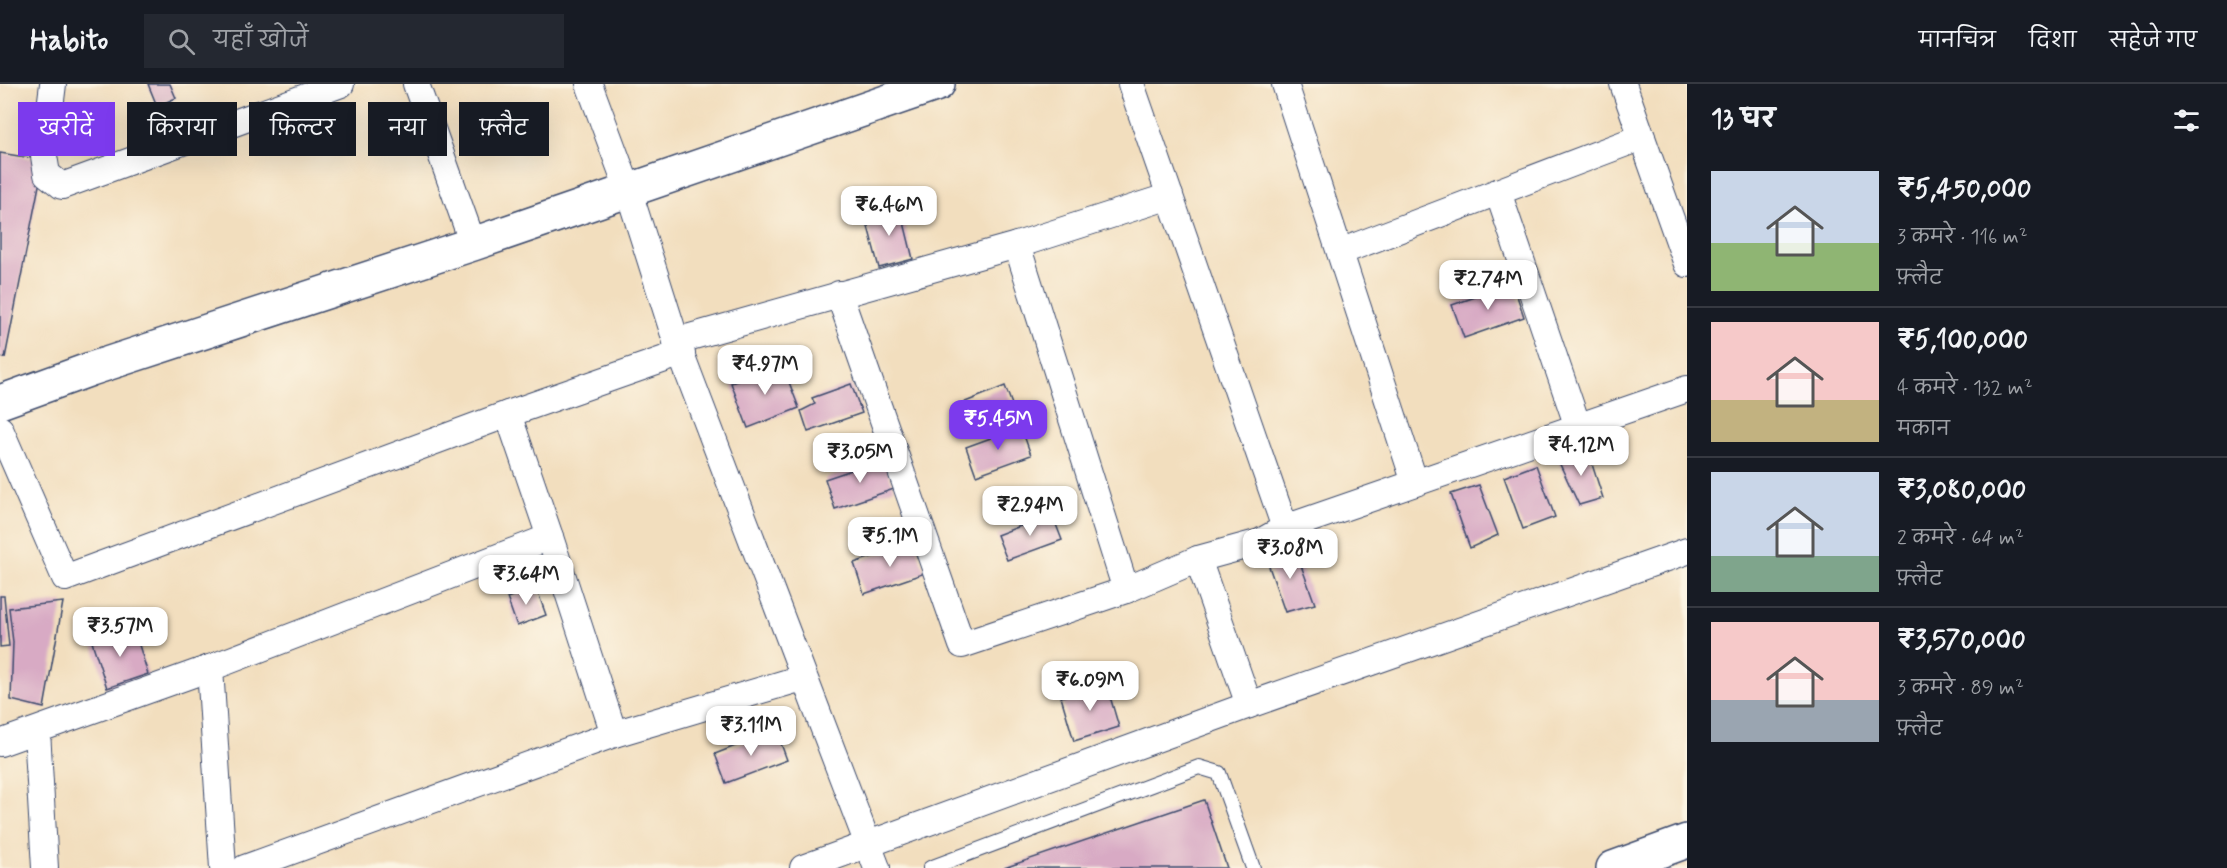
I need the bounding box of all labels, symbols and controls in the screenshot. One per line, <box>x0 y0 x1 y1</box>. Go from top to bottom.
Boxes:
search box <box>144 14 564 68</box>
text: Habito <box>30 23 108 60</box>
icon: search <box>165 25 198 58</box>
text: यहाँ खोजें <box>213 27 308 55</box>
text: मानचित्र <box>1919 27 1996 55</box>
text: दिशा <box>2029 27 2076 55</box>
text: सहेजे गए <box>2109 27 2197 55</box>
chip: खरीदें <box>18 102 115 156</box>
chip: किराया <box>127 102 237 156</box>
chip: फ़िल्टर <box>249 102 356 156</box>
chip: नया <box>368 102 447 156</box>
chip: फ़्लैट <box>459 102 549 156</box>
text: 13 घर <box>1711 103 1775 137</box>
icon: filters <box>2170 104 2203 137</box>
text: ₹5,450,000 <box>1897 173 2031 207</box>
pin: ₹6.46M <box>840 186 938 237</box>
text: ₹6.46M <box>855 192 923 219</box>
icon: home <box>1759 195 1831 267</box>
text: 3 कमरे · 116 m² <box>1897 224 2028 251</box>
pin: ₹2.74M <box>1439 260 1537 311</box>
text: फ़्लैट <box>1897 265 1943 292</box>
text: ₹2.74M <box>1453 266 1523 293</box>
text: ₹5,100,000 <box>1897 324 2028 358</box>
pin: ₹4.97M <box>716 345 814 396</box>
icon: home <box>1759 346 1831 418</box>
text: ₹4.97M <box>732 351 798 378</box>
text: 4 कमरे · 132 m² <box>1897 375 2033 402</box>
pin: ₹5.45M <box>949 400 1047 451</box>
text: ₹5.45M <box>963 406 1033 433</box>
text: मकान <box>1897 416 1950 443</box>
pin: ₹4.12M <box>1532 426 1630 477</box>
text: ₹4.12M <box>1548 432 1614 459</box>
pin: ₹3.05M <box>811 433 909 484</box>
text: ₹3.05M <box>827 439 893 466</box>
text: ₹3,080,000 <box>1897 474 2026 508</box>
pin: ₹2.94M <box>981 486 1079 537</box>
text: ₹2.94M <box>996 492 1064 519</box>
icon: home <box>1759 496 1831 568</box>
pin: ₹5.1M <box>848 517 932 568</box>
text: ₹5.1M <box>862 523 918 550</box>
text: 2 कमरे · 64 m² <box>1897 525 2024 552</box>
pin: ₹3.08M <box>1241 529 1339 580</box>
text: ₹3.08M <box>1257 535 1323 562</box>
pin: ₹3.64M <box>477 555 575 606</box>
text: ₹3.64M <box>493 561 559 588</box>
text: फ़्लैट <box>1897 566 1943 593</box>
pin: ₹3.57M <box>71 607 169 658</box>
text: ₹3.57M <box>87 613 153 640</box>
text: ₹3,570,000 <box>1897 624 2026 658</box>
icon: home <box>1759 646 1831 718</box>
pin: ₹6.09M <box>1041 661 1139 712</box>
text: ₹6.09M <box>1056 667 1124 694</box>
text: 3 कमरे · 89 m² <box>1897 675 2024 702</box>
pin: ₹3.11M <box>702 706 800 757</box>
text: ₹3.11M <box>720 712 782 739</box>
text: फ़्लैट <box>1897 716 1943 743</box>

